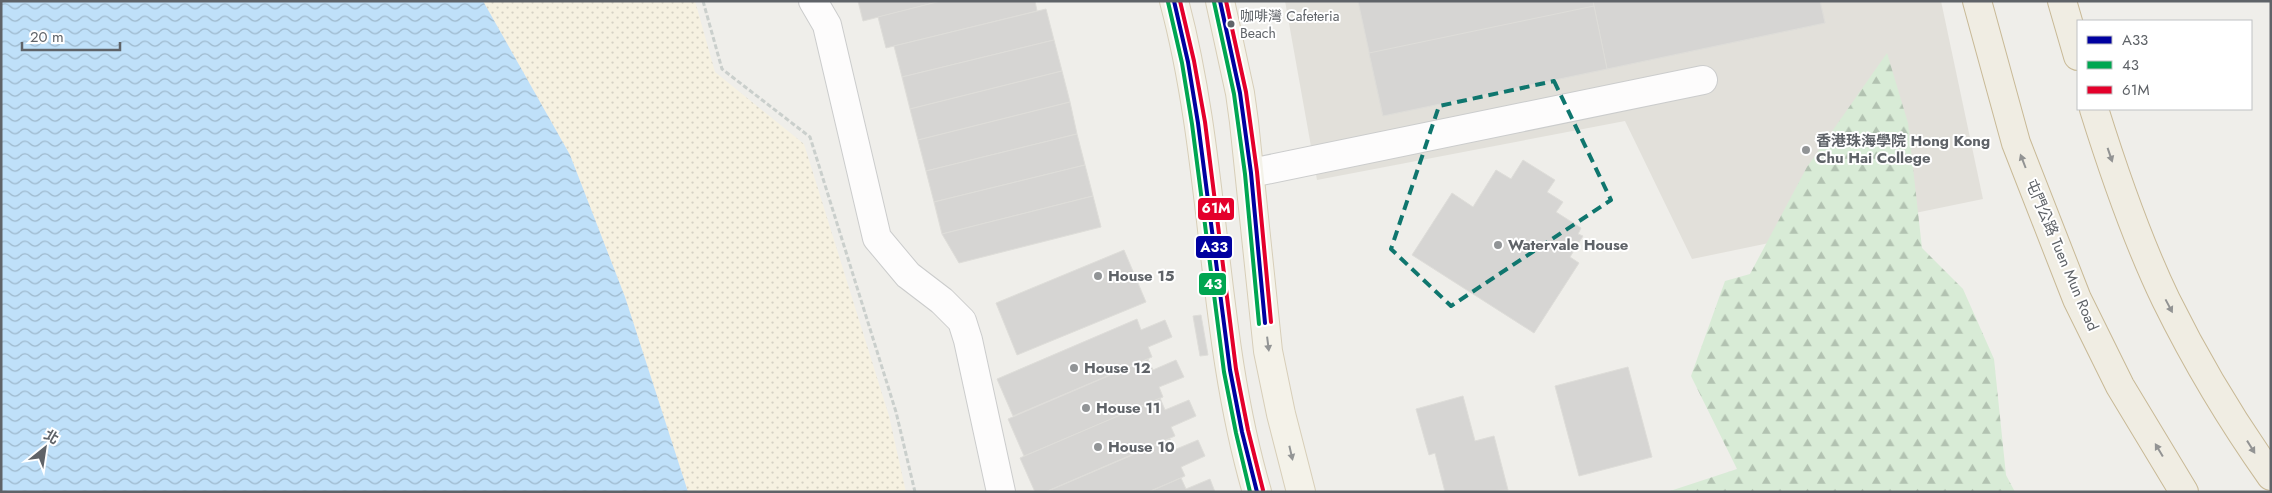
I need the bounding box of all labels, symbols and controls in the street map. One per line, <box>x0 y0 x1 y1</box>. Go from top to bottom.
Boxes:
place label: 咖啡灣 Cafeteria Beach <box>1240 6 1339 43</box>
marker: 咖啡灣 Cafeteria Beach <box>1226 19 1236 29</box>
scale bar <box>22 20 120 52</box>
legend <box>2077 20 2252 110</box>
text: 20 m <box>30 26 64 48</box>
text: A33 <box>2122 29 2148 51</box>
text: 43 <box>2122 54 2139 76</box>
text: 61M <box>2122 79 2150 101</box>
place label: 香港珠海學院 Hong Kong Chu Hai College <box>1816 130 1990 169</box>
marker: 香港珠海學院 Hong Kong Chu Hai College <box>1800 144 1812 156</box>
one-way arrow <box>2106 148 2114 163</box>
one-way arrow <box>2019 153 2027 168</box>
street label: 屯門公路 Tuen Mun Road <box>2020 176 2104 334</box>
line badge: 61M <box>1197 197 1235 221</box>
text: 61M <box>1202 198 1230 218</box>
place label: Watervale House <box>1508 234 1629 256</box>
line badge: A33 <box>1195 235 1233 259</box>
text: A33 <box>1199 237 1228 257</box>
marker: Watervale House <box>1492 239 1504 251</box>
place label: House 15 <box>1108 265 1175 287</box>
marker: House 15 <box>1092 270 1104 282</box>
line badge: 43 <box>1198 272 1227 296</box>
text: 43 <box>1204 274 1223 294</box>
one-way arrow <box>2165 299 2173 313</box>
one-way arrow <box>1264 336 1272 352</box>
place label: House 12 <box>1084 357 1151 379</box>
marker: House 12 <box>1068 362 1080 374</box>
place label: House 11 <box>1096 397 1160 419</box>
marker: House 11 <box>1080 402 1092 414</box>
north arrow <box>20 423 70 473</box>
text: 北 <box>40 425 63 449</box>
place label: House 10 <box>1108 436 1175 458</box>
one-way arrow <box>2246 440 2255 453</box>
marker: House 10 <box>1092 441 1104 453</box>
one-way arrow <box>2155 444 2164 457</box>
one-way arrow <box>1287 446 1295 461</box>

